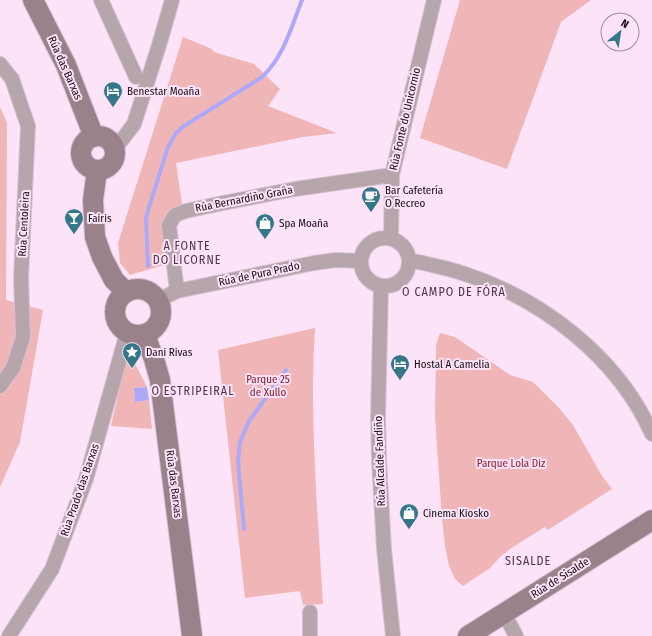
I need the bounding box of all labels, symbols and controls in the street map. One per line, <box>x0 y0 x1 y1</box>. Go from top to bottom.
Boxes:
north arrow <box>600 12 640 52</box>
text: N <box>619 16 631 31</box>
street label: Rúa das Barxas <box>45 34 85 102</box>
street label: Rúa Fonte do Unicornio <box>387 66 423 172</box>
hotel icon: Benestar Moaña <box>102 80 124 108</box>
place label: Benestar Moaña <box>127 85 200 98</box>
street label: Rúa Bernardiño Graña <box>194 183 294 215</box>
place label: Bar Cafetería O Recreo <box>385 184 443 210</box>
cafe icon: Bar Cafetería O Recreo <box>360 185 382 213</box>
street label: Rúa Centoleira <box>16 191 32 257</box>
bar icon: Fairis <box>63 207 85 235</box>
place label: Fairis <box>88 212 112 225</box>
shop icon: Spa Moaña <box>254 212 276 240</box>
place label: Spa Moaña <box>279 217 328 230</box>
district label: A FONTE DO LICORNE <box>153 239 221 267</box>
street label: Rúa de Pura Prado <box>217 259 301 289</box>
district label: O CAMPO DE FÓRA <box>402 284 506 299</box>
place icon: Dani Rivas <box>121 341 143 369</box>
place label: Dani Rivas <box>146 346 193 359</box>
hotel icon: Hostal A Camelia <box>389 353 411 381</box>
place label: Hostal A Camelia <box>414 358 490 371</box>
park label: Parque 25 de Xullo <box>246 373 290 399</box>
district label: O ESTRIPEIRAL <box>151 384 235 398</box>
street label: Rúa Alcalde Fandiño <box>372 415 388 507</box>
street label: Rúa Prado das Barxas <box>58 442 102 538</box>
street label: Rúa das Barxas <box>163 449 185 519</box>
park label: Parque Lola Diz <box>477 457 546 470</box>
shop icon: Cinema Kiosko <box>398 502 420 530</box>
place label: Cinema Kiosko <box>423 507 489 520</box>
district label: SISALDE <box>505 554 551 568</box>
street label: Rúa de Sisalde <box>529 555 591 601</box>

